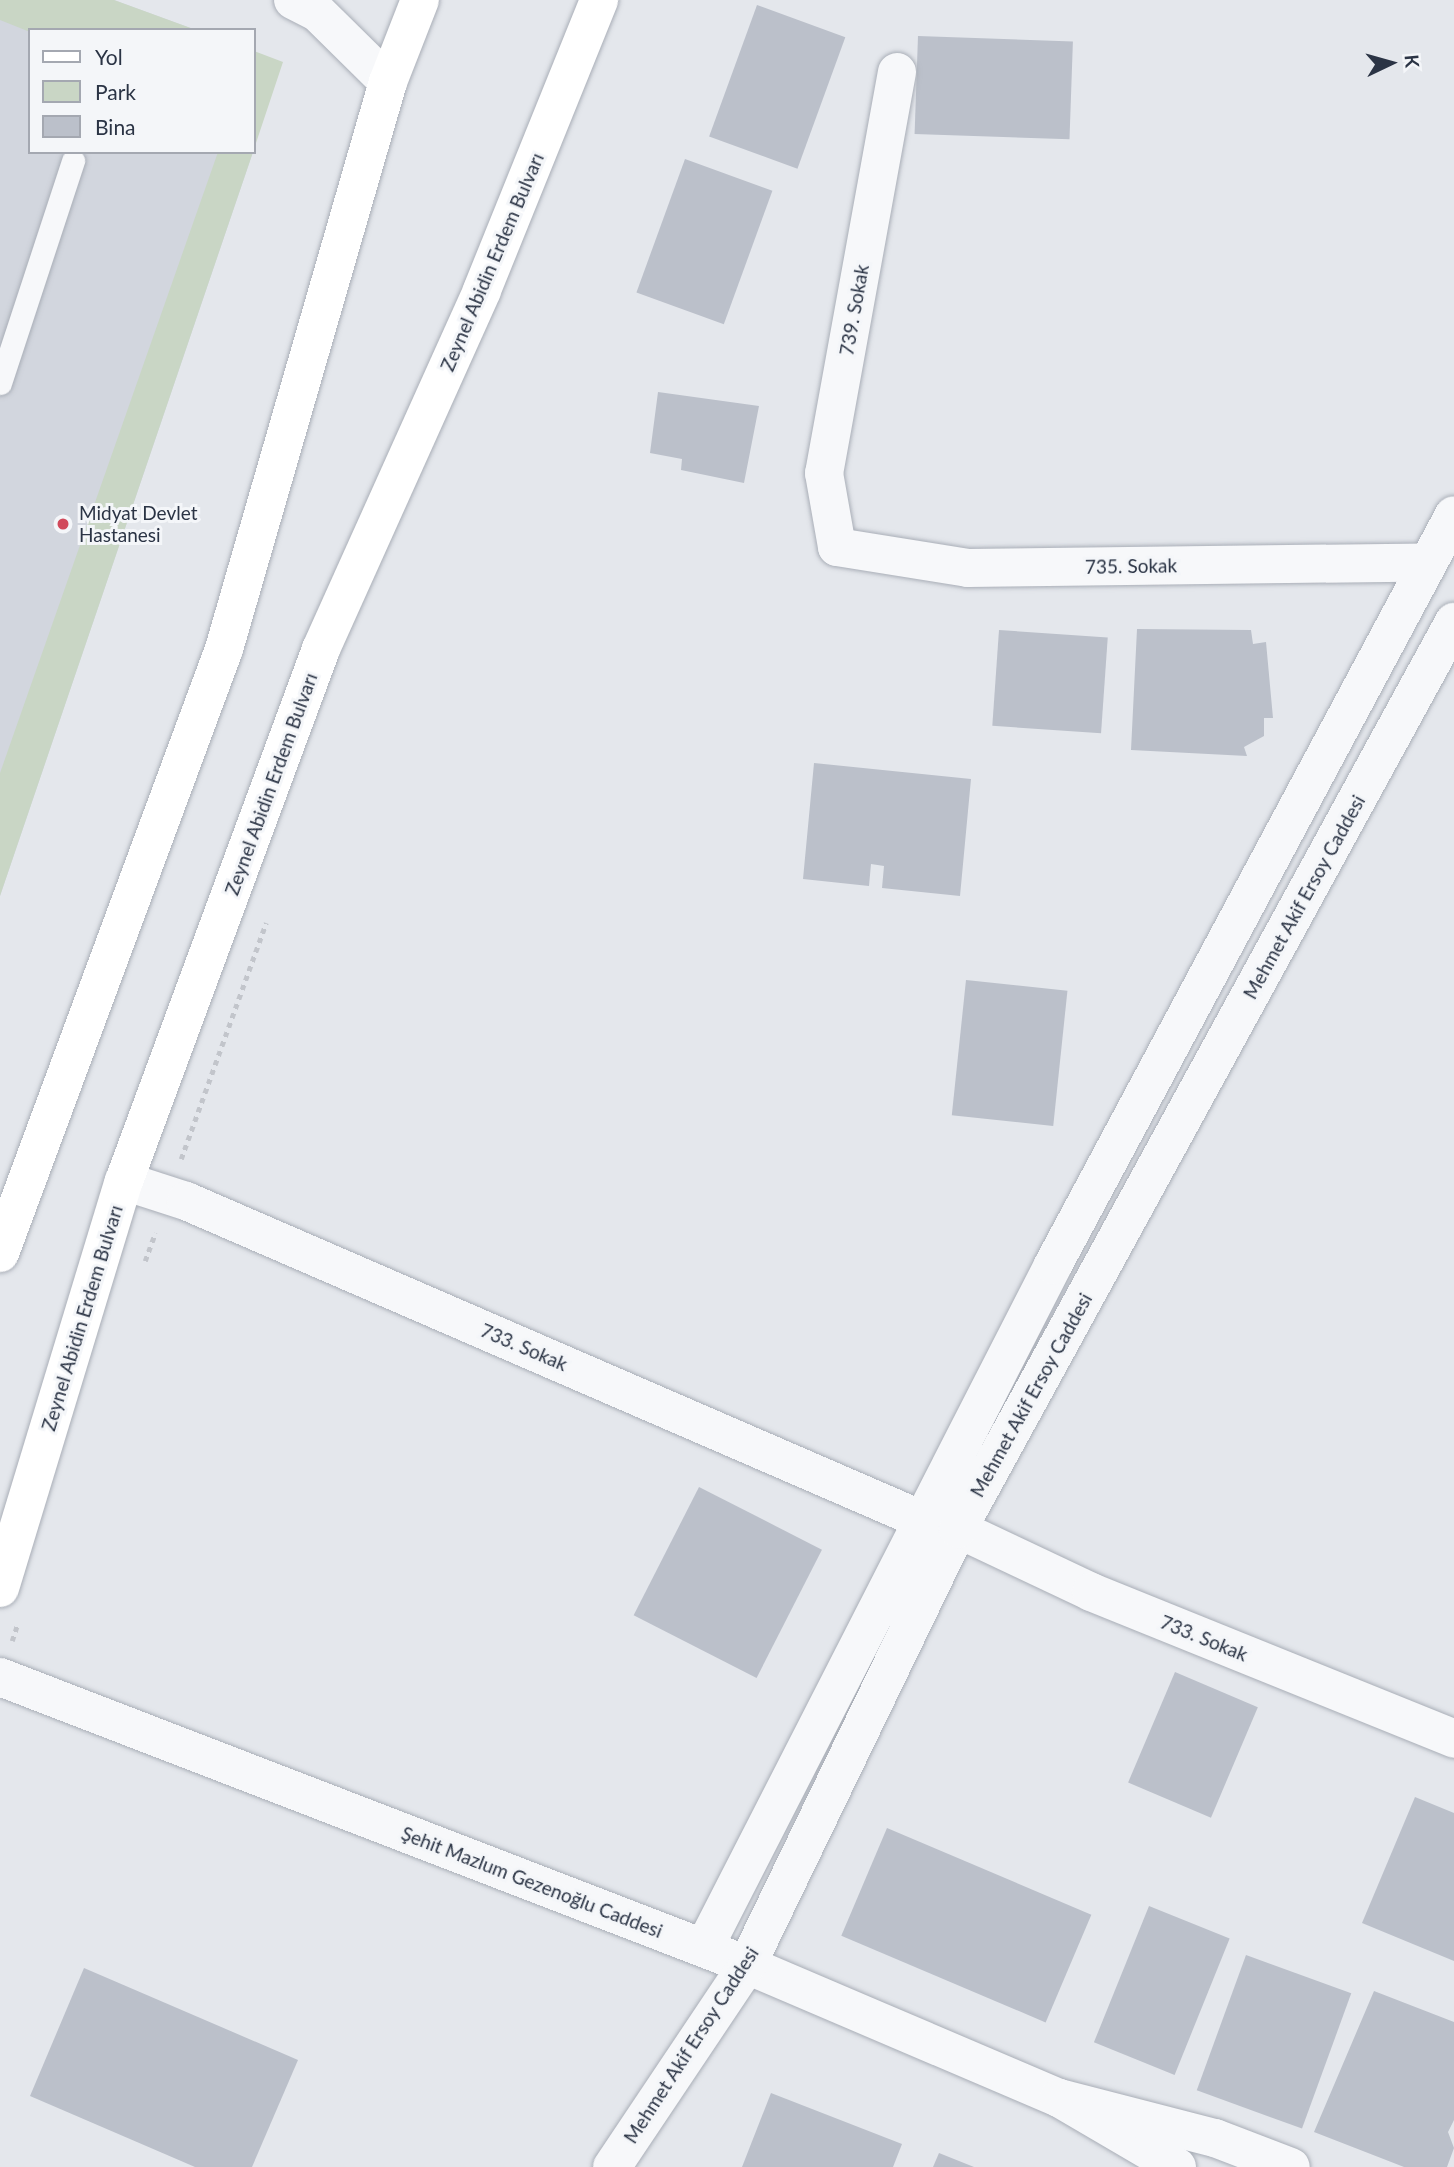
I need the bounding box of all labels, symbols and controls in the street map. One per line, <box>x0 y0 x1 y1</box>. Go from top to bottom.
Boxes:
legend <box>28 28 256 154</box>
north arrow <box>1356 28 1426 98</box>
text: Yol <box>95 44 123 69</box>
text: K <box>1400 54 1424 69</box>
text: Park <box>95 79 136 104</box>
text: Bina <box>95 114 136 139</box>
street label: Zeynel Abidin Erdem Bulvarı <box>436 149 548 375</box>
street label: 739. Sokak <box>835 263 873 357</box>
place label: Midyat Devlet Hastanesi <box>79 502 198 546</box>
marker: Midyat Devlet Hastanesi <box>53 514 73 534</box>
street label: 735. Sokak <box>1085 554 1177 578</box>
street label: Zeynel Abidin Erdem Bulvarı <box>220 670 322 898</box>
street label: Mehmet Akif Ersoy Caddesi <box>1238 790 1370 1004</box>
street label: Zeynel Abidin Erdem Bulvarı <box>37 1202 127 1434</box>
street label: Mehmet Akif Ersoy Caddesi <box>965 1288 1097 1502</box>
street label: 733. Sokak <box>477 1318 571 1376</box>
street label: 733. Sokak <box>1157 1610 1251 1666</box>
street label: Şehit Mazlum Gezenoğlu Caddesi <box>398 1822 666 1942</box>
street label: Mehmet Akif Ersoy Caddesi <box>619 1942 763 2148</box>

